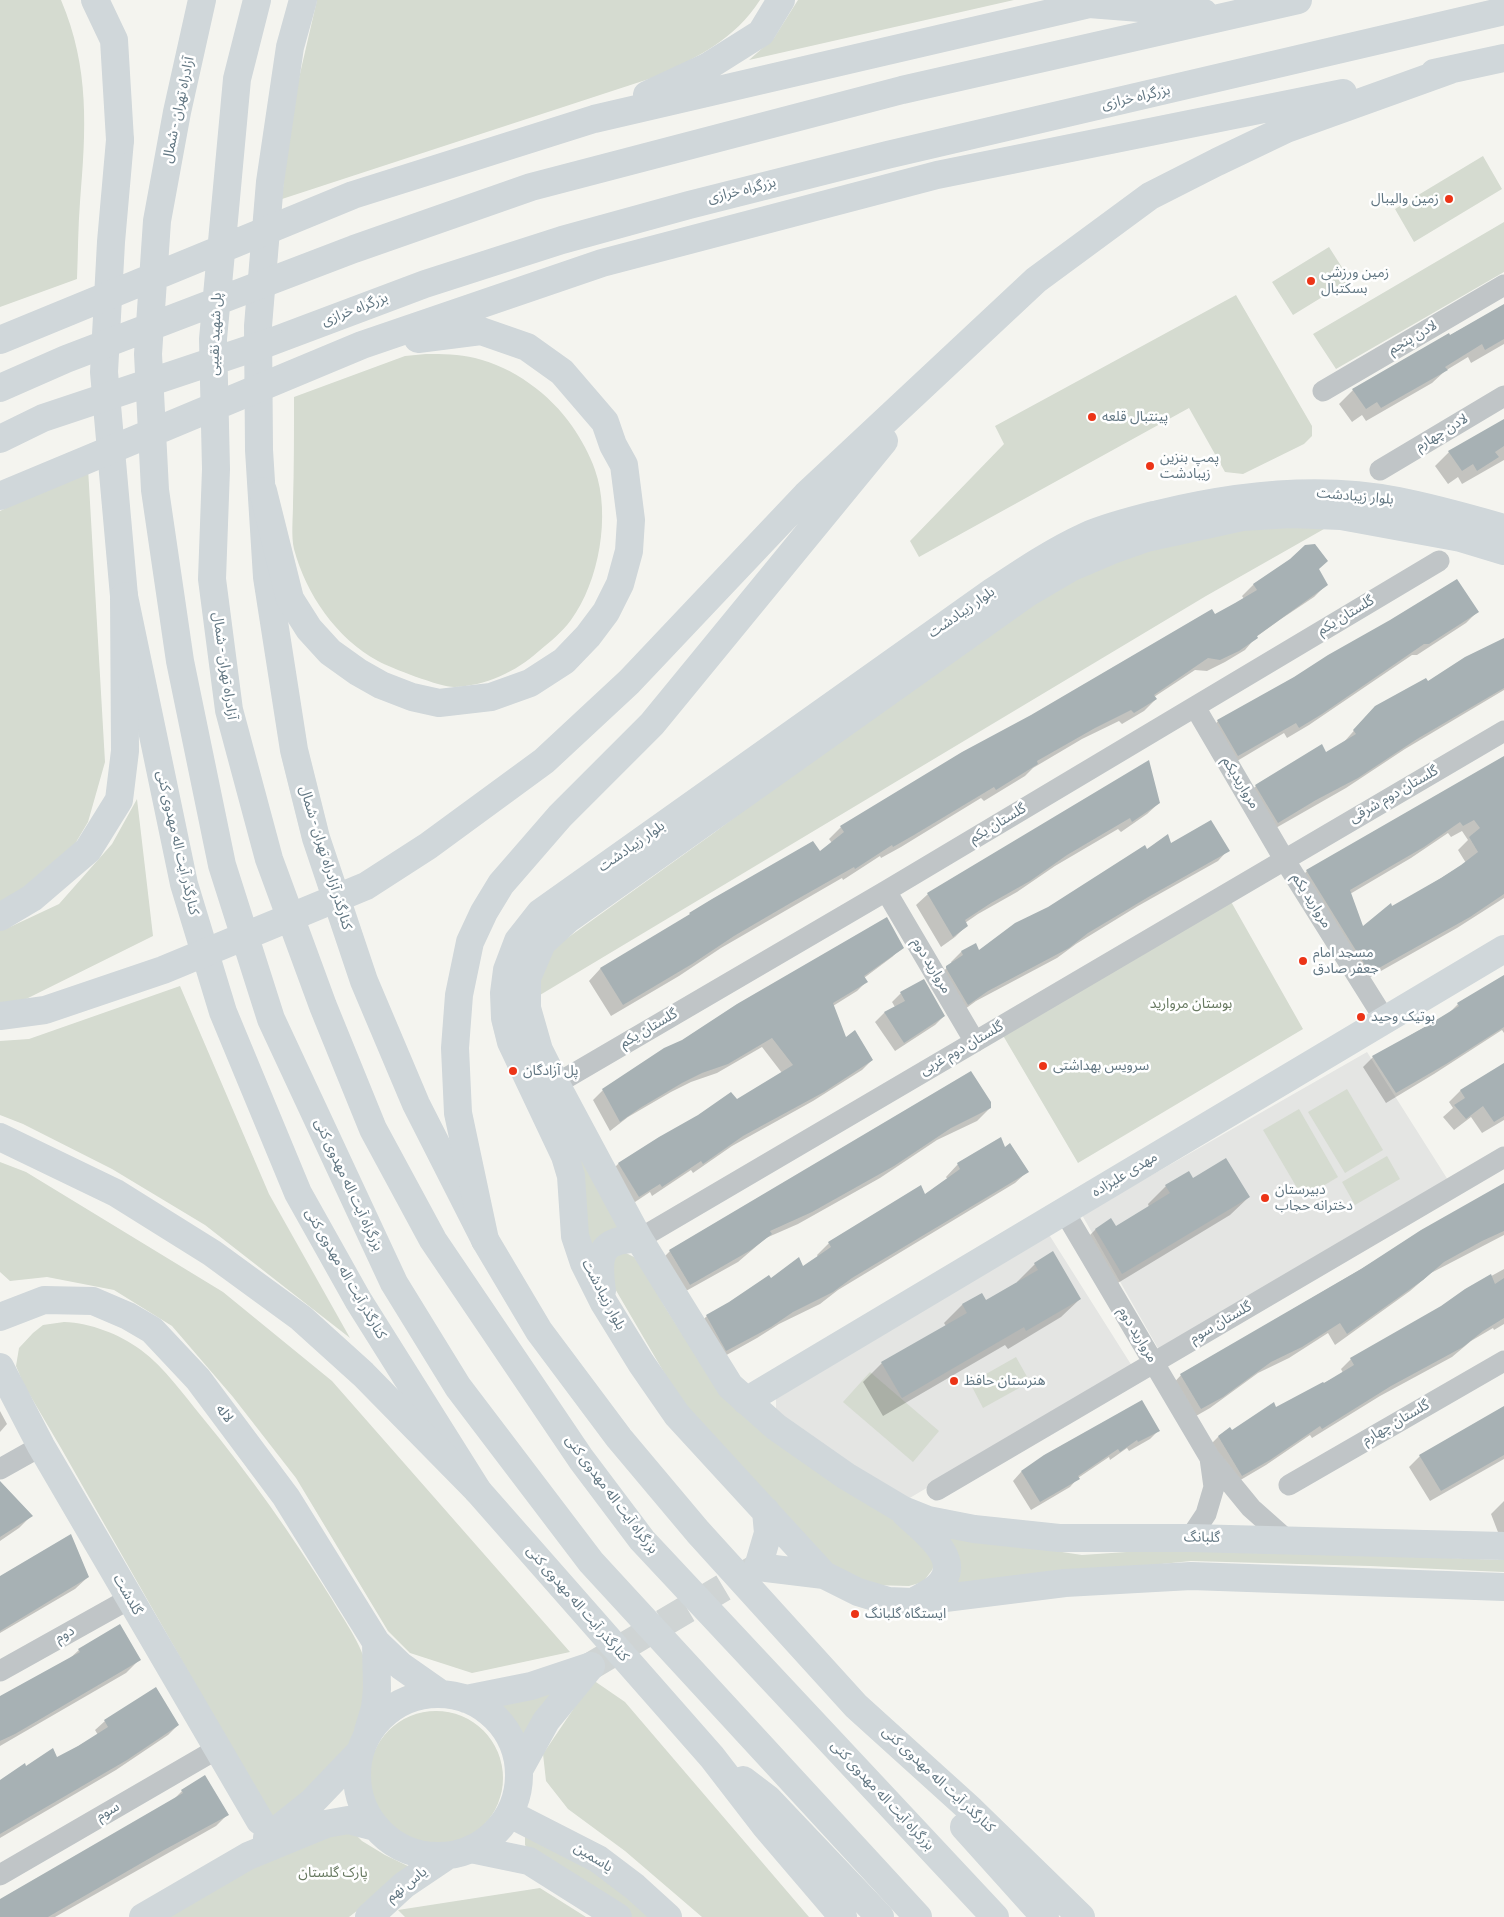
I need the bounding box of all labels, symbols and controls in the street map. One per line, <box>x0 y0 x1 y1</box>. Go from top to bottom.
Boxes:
street label: آزادراه تهران - شمال <box>160 55 198 165</box>
street label: بزرگراه خرازی <box>1100 82 1172 114</box>
street label: بزرگراه خرازی <box>706 174 778 208</box>
place label: زمین والیبال <box>1371 191 1439 207</box>
marker: زمین والیبال <box>1443 193 1455 205</box>
place label: زمین ورزشی بسکتبال <box>1321 265 1389 298</box>
marker: زمین ورزشی بسکتبال <box>1305 275 1317 287</box>
street label: بزرگراه خرازی <box>319 290 391 330</box>
street label: پل شهید نقیبی <box>206 292 226 376</box>
street label: لادن پنجم <box>1386 317 1440 359</box>
place label: پینتبال قلعه <box>1102 409 1168 425</box>
marker: پینتبال قلعه <box>1086 411 1098 423</box>
street label: لادن چهارم <box>1413 411 1471 455</box>
place label: پمپ بنزین زیبادشت <box>1160 450 1219 482</box>
marker: پمپ بنزین زیبادشت <box>1144 460 1156 472</box>
street label: بلوار زیبادشت <box>1316 485 1394 509</box>
street label: بلوار زیبادشت <box>926 584 998 642</box>
street label: گلستان یکم <box>1315 592 1377 640</box>
street label: آزادراه تهران - شمال <box>208 611 240 721</box>
street label: مرواریدیکم <box>1218 754 1262 812</box>
street label: گلستان دوم شرقی <box>1346 763 1442 827</box>
street label: کنارگذر آیت اله مهدوی کنی <box>152 769 202 917</box>
street label: کنارگذر آزادراه تهران - شمال <box>295 784 355 932</box>
street label: گلستان یکم <box>967 800 1029 848</box>
street label: بلوار زیبادشت <box>596 818 668 876</box>
street label: مروارید یکم <box>1288 870 1334 932</box>
street label: مروارید دوم <box>908 935 954 997</box>
place label: مسجد امام جعفر صادق <box>1313 945 1379 978</box>
marker: مسجد امام جعفر صادق <box>1297 955 1309 967</box>
park label: بوستان مروارید <box>1150 996 1232 1012</box>
street label: گلستان یکم <box>617 1006 681 1052</box>
place label: بوتیک وحید <box>1371 1009 1435 1025</box>
marker: بوتیک وحید <box>1355 1011 1367 1023</box>
street label: گلستان دوم غربی <box>917 1018 1007 1080</box>
place label: سرویس بهداشتی <box>1053 1058 1149 1074</box>
marker: سرویس بهداشتی <box>1037 1060 1049 1072</box>
place label: پل آزادگان <box>523 1063 578 1079</box>
marker: پل آزادگان <box>507 1065 519 1077</box>
street label: بزرگراه آیت اله مهدوی کنی <box>310 1116 386 1254</box>
street label: مهدی علیزاده <box>1089 1149 1161 1201</box>
place label: دبیرستان دخترانه حجاب <box>1275 1182 1353 1214</box>
marker: دبیرستان دخترانه حجاب <box>1259 1192 1271 1204</box>
street label: کنارگذر آیت اله مهدوی کنی <box>301 1206 389 1342</box>
street label: بلوار زیبادشت <box>577 1257 629 1333</box>
street label: گلستان سوم <box>1187 1299 1255 1347</box>
street label: مروارید دوم <box>1114 1304 1160 1366</box>
place label: هنرستان حافظ <box>964 1373 1046 1389</box>
marker: هنرستان حافظ <box>948 1375 960 1387</box>
street label: گلستان چهارم <box>1359 1397 1433 1449</box>
street label: لاله <box>212 1402 236 1426</box>
street label: بزرگراه آیت اله مهدوی کنی <box>561 1432 661 1558</box>
street label: گلبانگ <box>1184 1529 1220 1547</box>
street label: کنارگذر آیت اله مهدوی کنی <box>522 1543 632 1665</box>
street label: گلدشت <box>109 1572 145 1618</box>
place label: ایستگاه گلبانگ <box>865 1606 946 1622</box>
marker: ایستگاه گلبانگ <box>849 1608 861 1620</box>
street label: دوم <box>52 1623 78 1647</box>
street label: کنارگذر آیت اله مهدوی کنی <box>878 1723 998 1837</box>
street label: بزرگراه آیت اله مهدوی کنی <box>827 1738 937 1854</box>
street label: سوم <box>93 1799 123 1825</box>
street label: یاسمین <box>570 1840 616 1876</box>
street label: یاس نهم <box>383 1864 431 1906</box>
park label: پارک گلستان <box>298 1865 368 1881</box>

